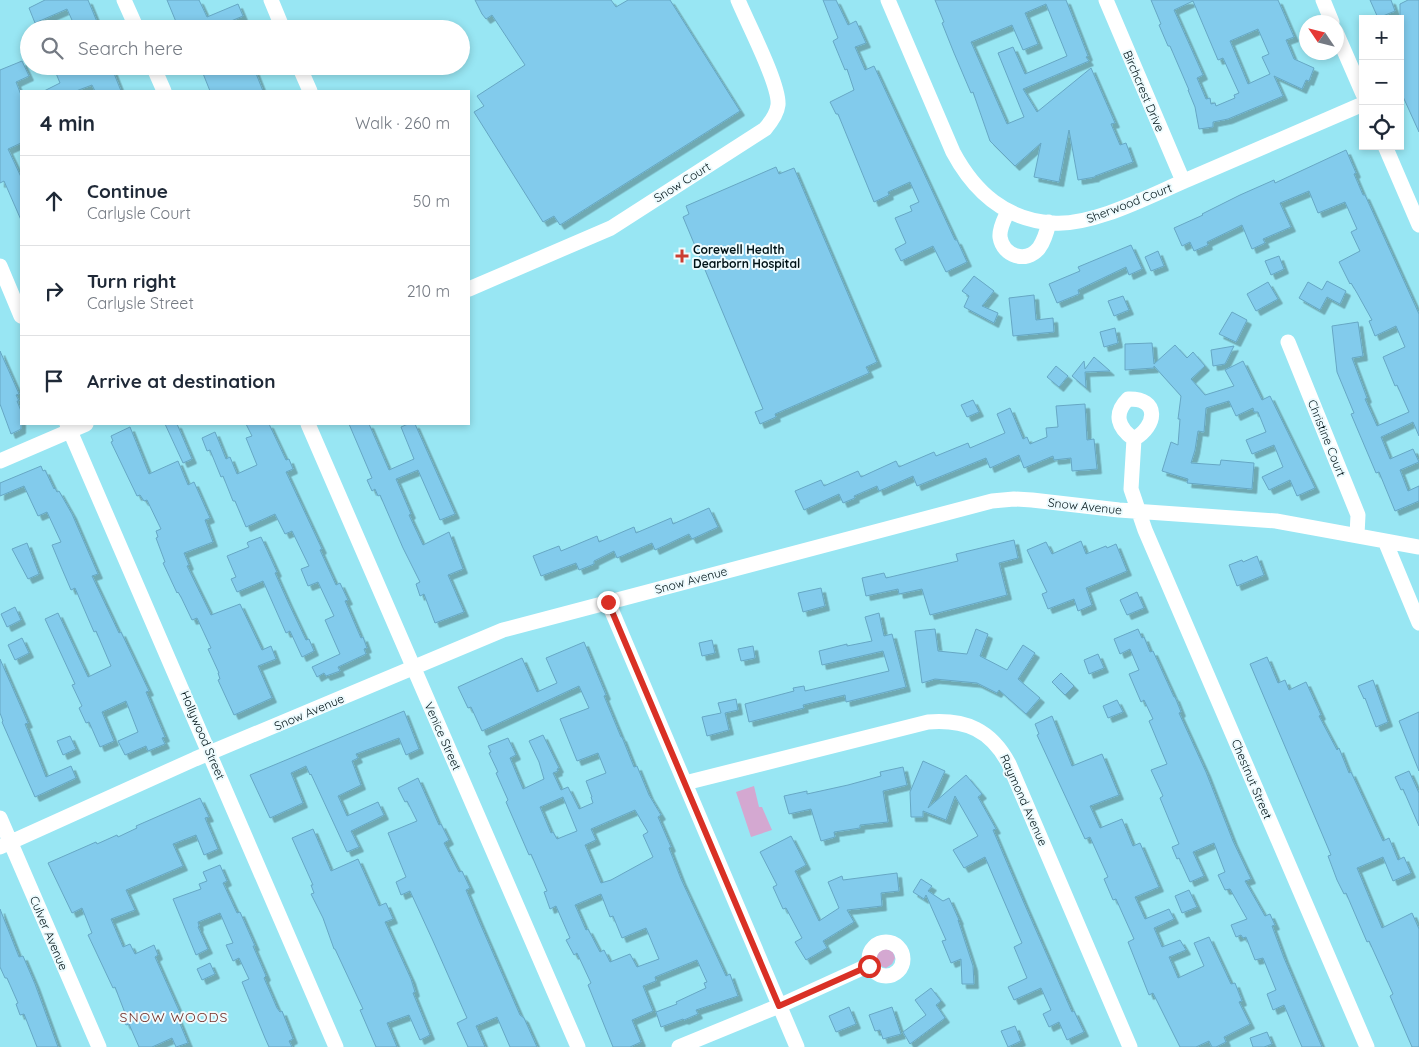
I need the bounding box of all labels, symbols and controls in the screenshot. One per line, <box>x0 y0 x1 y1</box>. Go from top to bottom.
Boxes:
north arrow <box>1299 15 1344 60</box>
map controls <box>1359 15 1404 150</box>
button: + <box>1359 15 1404 60</box>
search box <box>20 20 470 75</box>
icon: search <box>38 34 66 62</box>
text: Search here <box>78 36 183 60</box>
street label: Birchcrest Drive <box>1120 48 1168 134</box>
button: − <box>1359 60 1404 105</box>
button: locate <box>1359 105 1404 150</box>
text: 4 min <box>40 110 95 136</box>
text: Walk · 260 m <box>355 113 450 133</box>
street label: Snow Court <box>651 159 713 205</box>
text: Continue <box>87 179 168 203</box>
street label: Sherwood Court <box>1084 180 1174 226</box>
icon: ahead <box>40 187 68 215</box>
text: 50 m <box>413 191 450 211</box>
text: Carlysle Court <box>87 203 191 223</box>
place label: Corewell Health Dearborn Hospital <box>693 242 800 271</box>
marker: Corewell Health Dearborn Hospital <box>675 249 689 263</box>
text: Turn right <box>87 269 176 293</box>
icon: right <box>40 277 68 305</box>
text: 210 m <box>407 281 450 301</box>
text: Carlysle Street <box>87 293 194 313</box>
icon: arrive <box>40 367 68 395</box>
text: Arrive at destination <box>87 369 276 393</box>
street label: Christine Court <box>1305 397 1349 479</box>
street label: Snow Avenue <box>1047 495 1123 517</box>
street label: Snow Avenue <box>653 563 729 597</box>
route end <box>597 591 620 614</box>
street label: Hollywood Street <box>178 688 228 782</box>
street label: Snow Avenue <box>272 691 346 733</box>
street label: Venice Street <box>421 700 465 772</box>
street label: Chestnut Street <box>1228 737 1276 821</box>
street label: Raymond Avenue <box>997 752 1051 848</box>
street label: Culver Avenue <box>27 894 71 973</box>
route start <box>858 955 881 978</box>
district label: SNOW WOODS <box>120 1008 228 1026</box>

